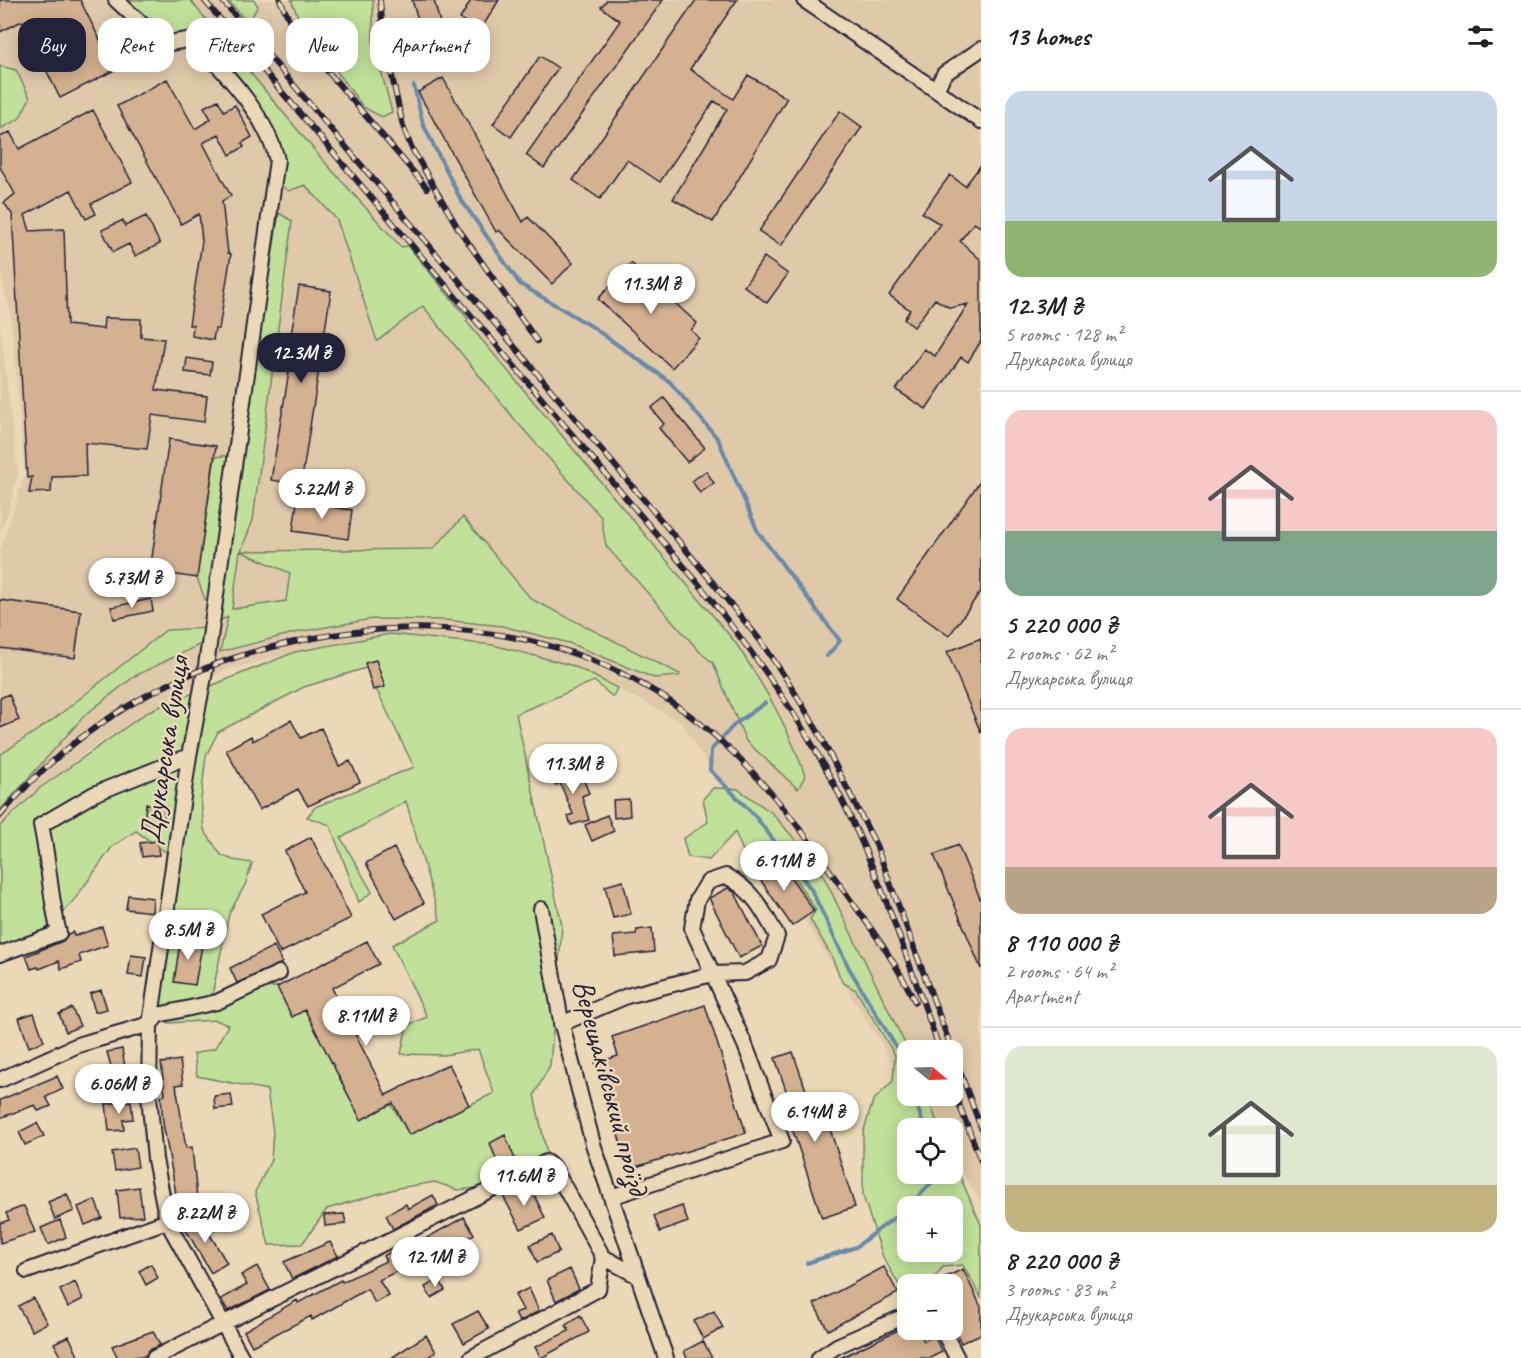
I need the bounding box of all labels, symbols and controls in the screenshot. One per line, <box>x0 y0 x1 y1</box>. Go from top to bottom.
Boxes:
chip: Buy <box>18 18 86 72</box>
chip: Rent <box>98 18 174 72</box>
chip: Filters <box>186 18 274 72</box>
chip: New <box>286 18 358 72</box>
chip: Apartment <box>370 18 490 72</box>
text: 13 homes <box>1005 20 1090 53</box>
icon: filters <box>1464 20 1497 53</box>
icon: home <box>1197 130 1305 238</box>
pin: 11.3M ₴ <box>596 264 706 315</box>
text: 11.3M ₴ <box>621 271 681 296</box>
text: 12.3M ₴ <box>1005 289 1082 322</box>
text: 5 rooms · 128 m² <box>1005 322 1122 347</box>
pin: 12.3M ₴ <box>246 333 356 384</box>
text: 12.3M ₴ <box>271 340 331 365</box>
text: Друкарська вулиця <box>1005 347 1131 372</box>
icon: home <box>1197 449 1305 557</box>
pin: 5.22M ₴ <box>267 469 377 520</box>
text: 5.22M ₴ <box>292 476 352 501</box>
pin: 5.73M ₴ <box>77 558 187 609</box>
text: 5.73M ₴ <box>102 565 162 590</box>
text: 5 220 000 ₴ <box>1005 608 1117 641</box>
text: 2 rooms · 62 m² <box>1005 641 1113 666</box>
street label: Друкарська вулиця <box>130 651 198 847</box>
text: Друкарська вулиця <box>1005 666 1131 691</box>
pin: 11.3M ₴ <box>518 744 628 795</box>
text: 11.3M ₴ <box>543 751 603 776</box>
icon: home <box>1197 767 1305 875</box>
pin: 6.11M ₴ <box>729 841 839 892</box>
text: 6.11M ₴ <box>754 848 814 873</box>
pin: 8.5M ₴ <box>139 910 237 961</box>
text: 8.5M ₴ <box>163 917 213 942</box>
text: 8 110 000 ₴ <box>1005 926 1118 959</box>
text: 2 rooms · 64 m² <box>1005 959 1113 984</box>
street label: Верещаківський проїзд <box>564 976 659 1201</box>
text: Apartment <box>1005 984 1078 1009</box>
pin: 8.11M ₴ <box>311 996 421 1047</box>
text: 8.11M ₴ <box>336 1003 396 1028</box>
north arrow <box>897 1040 963 1106</box>
map controls <box>897 1040 963 1340</box>
pin: 6.06M ₴ <box>64 1064 174 1115</box>
text: 6.06M ₴ <box>89 1071 149 1096</box>
icon: home <box>1197 1085 1305 1193</box>
pin: 6.14M ₴ <box>760 1092 870 1143</box>
text: 6.14M ₴ <box>785 1099 845 1124</box>
button: locate <box>897 1118 963 1184</box>
pin: 11.6M ₴ <box>469 1156 579 1207</box>
text: 11.6M ₴ <box>494 1163 554 1188</box>
pin: 8.22M ₴ <box>150 1193 260 1244</box>
button: + <box>897 1196 963 1262</box>
text: 8.22M ₴ <box>175 1200 235 1225</box>
pin: 12.1M ₴ <box>380 1237 490 1288</box>
text: 12.1M ₴ <box>405 1244 465 1269</box>
text: 8 220 000 ₴ <box>1005 1244 1118 1277</box>
button: − <box>897 1274 963 1340</box>
text: 3 rooms · 83 m² <box>1005 1277 1113 1302</box>
text: Друкарська вулиця <box>1005 1302 1131 1327</box>

